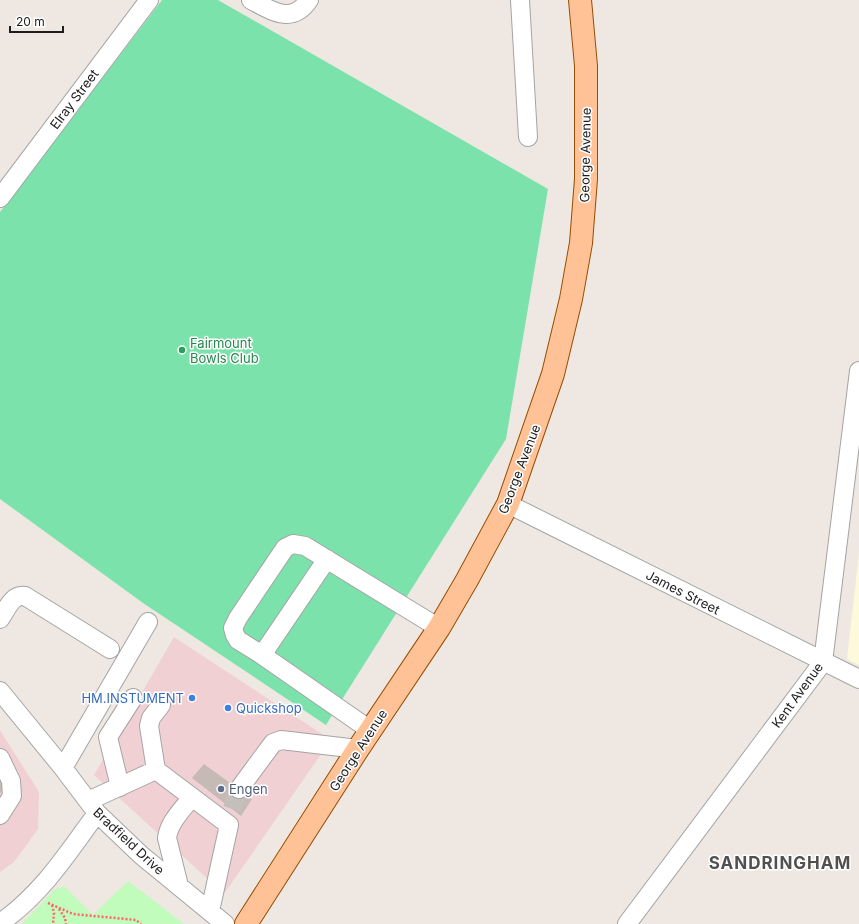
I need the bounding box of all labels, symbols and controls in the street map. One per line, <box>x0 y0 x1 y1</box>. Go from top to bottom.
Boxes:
scale bar <box>10 8 63 34</box>
text: 20 m <box>16 14 45 29</box>
street label: Elray Street <box>46 66 102 132</box>
street label: George Avenue <box>576 108 594 202</box>
place label: Fairmount Bowls Club <box>190 335 259 366</box>
marker: Fairmount Bowls Club <box>177 345 187 355</box>
street label: George Avenue <box>495 422 543 516</box>
street label: James Street <box>643 567 723 617</box>
street label: Kent Avenue <box>768 659 826 731</box>
place label: HM.INSTUMENT <box>81 690 184 706</box>
marker: HM.INSTUMENT <box>187 693 197 703</box>
place label: Quickshop <box>236 700 302 716</box>
marker: Quickshop <box>223 703 233 713</box>
street label: George Avenue <box>326 706 390 794</box>
place label: Engen <box>229 781 268 797</box>
marker: Engen <box>216 784 226 794</box>
street label: Bradfield Drive <box>90 804 168 878</box>
district label: SANDRINGHAM <box>709 853 851 873</box>

